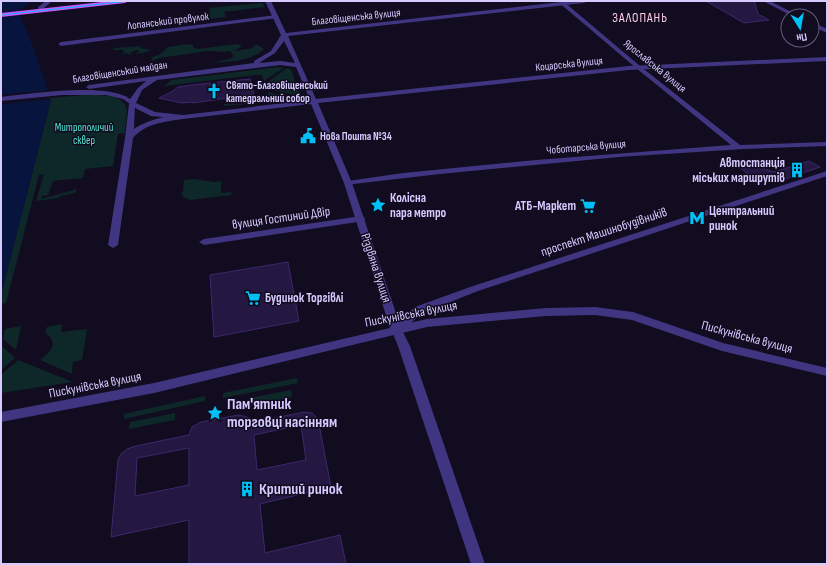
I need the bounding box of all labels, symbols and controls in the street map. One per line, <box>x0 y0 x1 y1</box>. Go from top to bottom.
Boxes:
street label: Благовіщенська вулиця <box>311 6 401 28</box>
north arrow <box>780 8 820 48</box>
street label: Лопанський провулок <box>126 9 210 33</box>
district label: ЗАЛОПАНЬ <box>612 10 668 26</box>
text: Пн <box>795 30 808 45</box>
street label: Ярославська вулиця <box>621 37 689 95</box>
street label: Коцарська вулиця <box>535 54 603 74</box>
street label: Благовіщенський майдан <box>72 58 168 86</box>
place label: Свято-Благовіщенський катедральний собор <box>226 79 328 105</box>
church icon: Свято-Благовіщенський катедральний собор <box>205 82 223 100</box>
park label: Митрополичий сквер <box>55 121 114 147</box>
public building icon: Нова Пошта №34 <box>299 127 317 145</box>
place label: Нова Пошта №34 <box>320 130 392 143</box>
street label: Чоботарська вулиця <box>546 137 626 157</box>
place label: Автостанція міських маршрутів <box>692 155 785 186</box>
building icon: Автостанція міських маршрутів <box>788 161 806 179</box>
place label: Колісна пара метро <box>390 190 447 221</box>
place icon: Колісна пара метро <box>369 196 387 214</box>
supermarket icon: АТБ-Маркет <box>579 197 597 215</box>
place label: АТБ-Маркет <box>514 198 576 214</box>
street label: вулиця Гостиний Двір <box>231 203 331 233</box>
place label: Центральний ринок <box>709 203 775 234</box>
street label: проспект Машинобудівників <box>539 204 669 260</box>
metro station icon: Центральний ринок <box>688 209 706 227</box>
street label: Різдвяна вулиця <box>357 231 395 305</box>
supermarket icon: Будинок Торгівлі <box>244 289 262 307</box>
place label: Будинок Торгівлі <box>265 290 344 306</box>
street label: Пискунівська вулиця <box>364 297 458 331</box>
street label: Пискунівська вулиця <box>700 317 794 357</box>
street label: Пискунівська вулиця <box>48 368 142 402</box>
place label: Пам'ятник торговці насінням <box>227 395 337 432</box>
place icon: Пам'ятник торговці насінням <box>206 404 224 422</box>
building icon: Критий ринок <box>238 480 256 498</box>
place label: Критий ринок <box>259 480 343 499</box>

